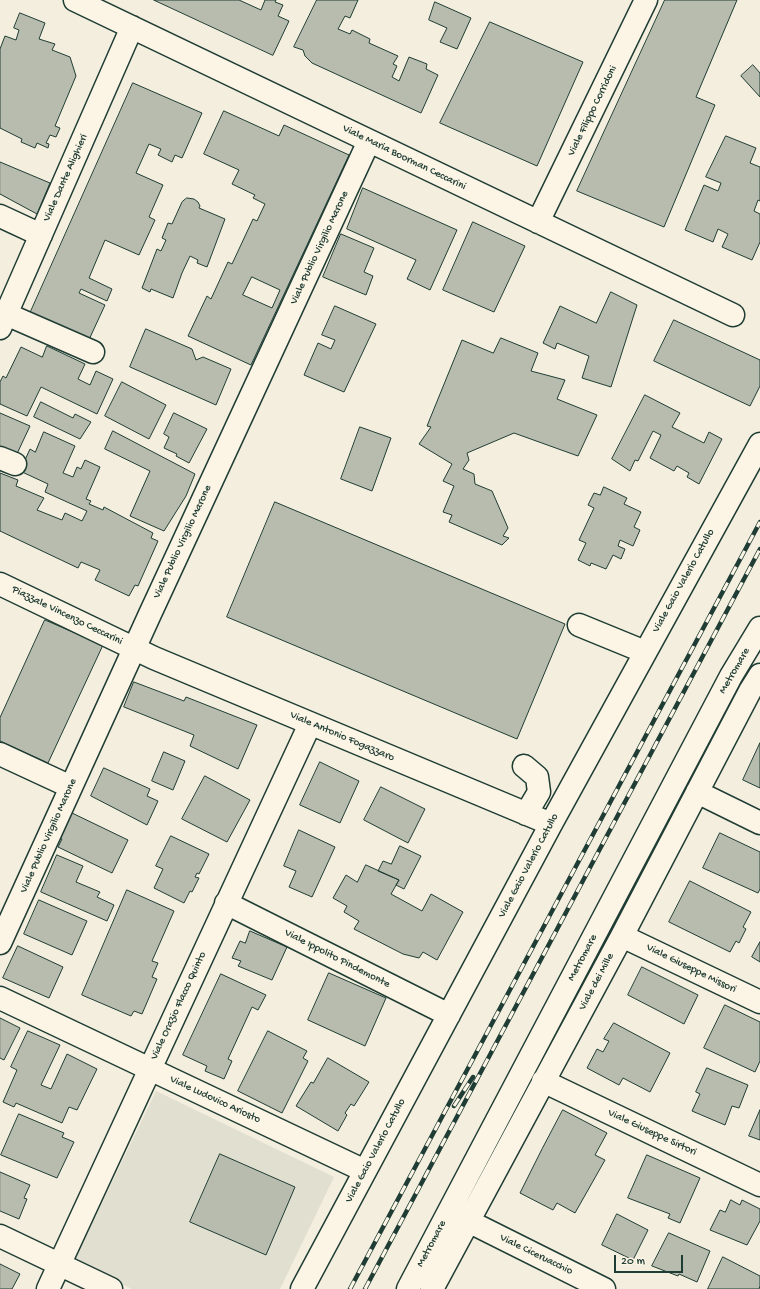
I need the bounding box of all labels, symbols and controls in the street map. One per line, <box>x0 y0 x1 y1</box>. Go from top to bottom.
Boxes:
street label: Viale Filippo Corridoni <box>565 64 621 158</box>
street label: Viale Maria Boorman Ceccarini <box>340 122 468 194</box>
street label: Viale Dante Alighieri <box>41 132 91 224</box>
street label: Viale Publio Virgilio Marone <box>288 189 352 307</box>
street label: Viale Publio Virgilio Marone <box>151 483 215 601</box>
street label: Viale Gaio Valerio Catullo <box>650 527 718 635</box>
street label: Piazzale Vincenzo Ceccarini <box>9 583 125 649</box>
street label: Metromare <box>717 646 753 696</box>
street label: Viale Antonio Fogazzaro <box>288 709 396 765</box>
street label: Viale Publio Virgilio Marone <box>18 777 80 895</box>
street label: Viale Gaio Valerio Catullo <box>496 812 562 920</box>
street label: Viale Ippolito Pindemonte <box>282 927 392 991</box>
street label: Metromare <box>565 932 601 984</box>
street label: Viale Giuseppe Missori <box>644 941 738 997</box>
street label: Viale Orazio Flacco Quinto <box>148 950 210 1062</box>
street label: Viale dei Mille <box>576 951 618 1013</box>
street label: Viale Ludovico Ariosto <box>167 1073 263 1127</box>
street label: Viale Gaio Valerio Catullo <box>343 1097 409 1205</box>
street label: Viale Giuseppe Sirtori <box>605 1107 699 1159</box>
street label: Metromare <box>414 1218 450 1270</box>
street label: Viale Ciceruacchio <box>497 1232 575 1278</box>
scale bar <box>616 1247 685 1273</box>
text: 20 m <box>621 1255 645 1269</box>

